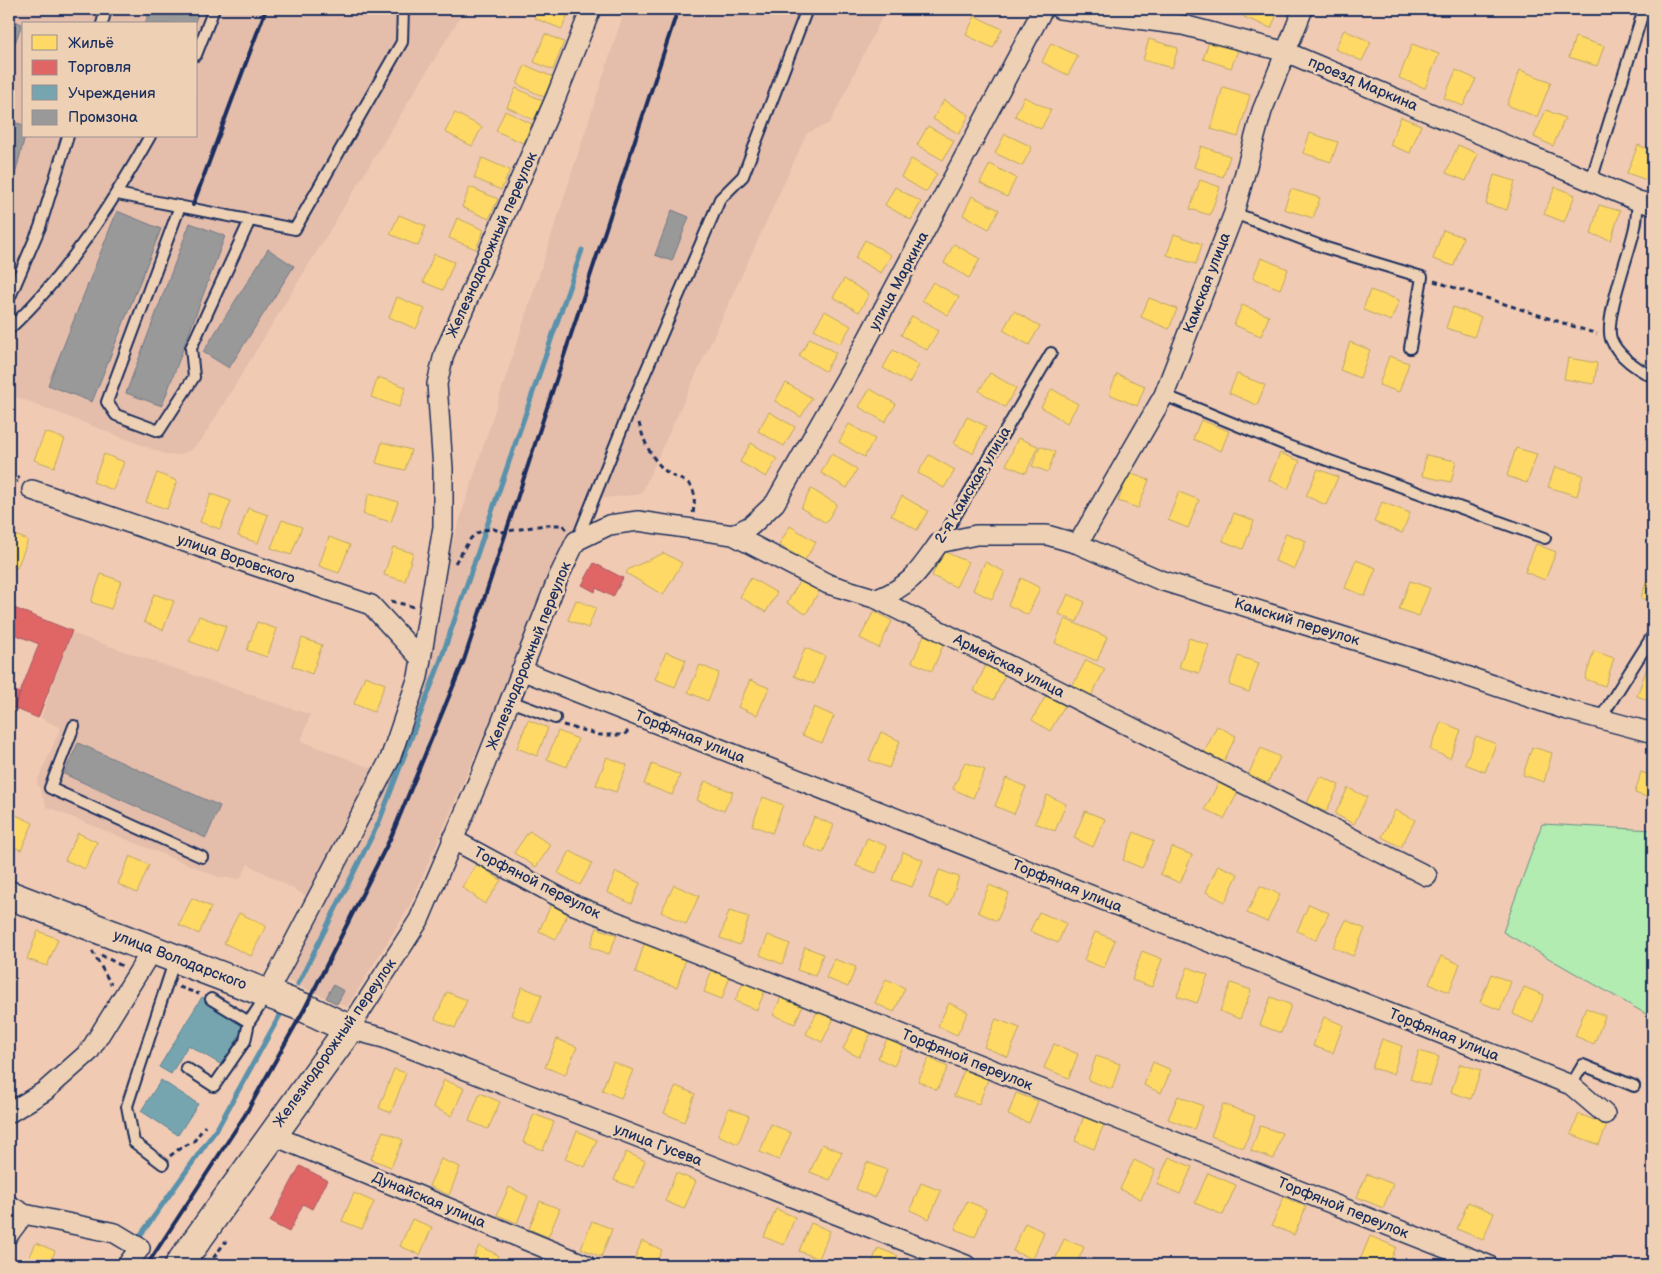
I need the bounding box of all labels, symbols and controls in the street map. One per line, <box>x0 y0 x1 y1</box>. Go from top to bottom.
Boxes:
legend <box>22 22 198 138</box>
text: Жильё <box>68 34 114 53</box>
street label: проезд Маркина <box>1305 52 1421 116</box>
text: Торговля <box>68 58 131 77</box>
text: Учреждения <box>68 84 155 103</box>
text: Промзона <box>68 108 138 127</box>
street label: Железнодорожный переулок <box>442 149 542 341</box>
street label: улица Маркина <box>865 228 933 334</box>
street label: Камская улица <box>1179 230 1235 336</box>
street label: 2-я Камская улица <box>931 423 1015 547</box>
street label: улица Воровского <box>175 530 298 588</box>
street label: Железнодорожный переулок <box>482 559 576 753</box>
street label: Камский переулок <box>1232 594 1362 650</box>
street label: Армейская улица <box>949 629 1068 702</box>
street label: Торфяная улица <box>632 706 748 768</box>
street label: Торфяной переулок <box>470 843 604 923</box>
street label: Торфяная улица <box>1009 855 1125 917</box>
street label: улица Володарского <box>111 926 250 994</box>
street label: Железнодорожный переулок <box>269 955 401 1131</box>
street label: Торфяная улица <box>1386 1004 1502 1066</box>
street label: Торфяной переулок <box>899 1025 1035 1095</box>
street label: улица Гусева <box>611 1119 705 1171</box>
street label: Дунайская улица <box>369 1168 489 1232</box>
street label: Торфяной переулок <box>1275 1173 1411 1243</box>

